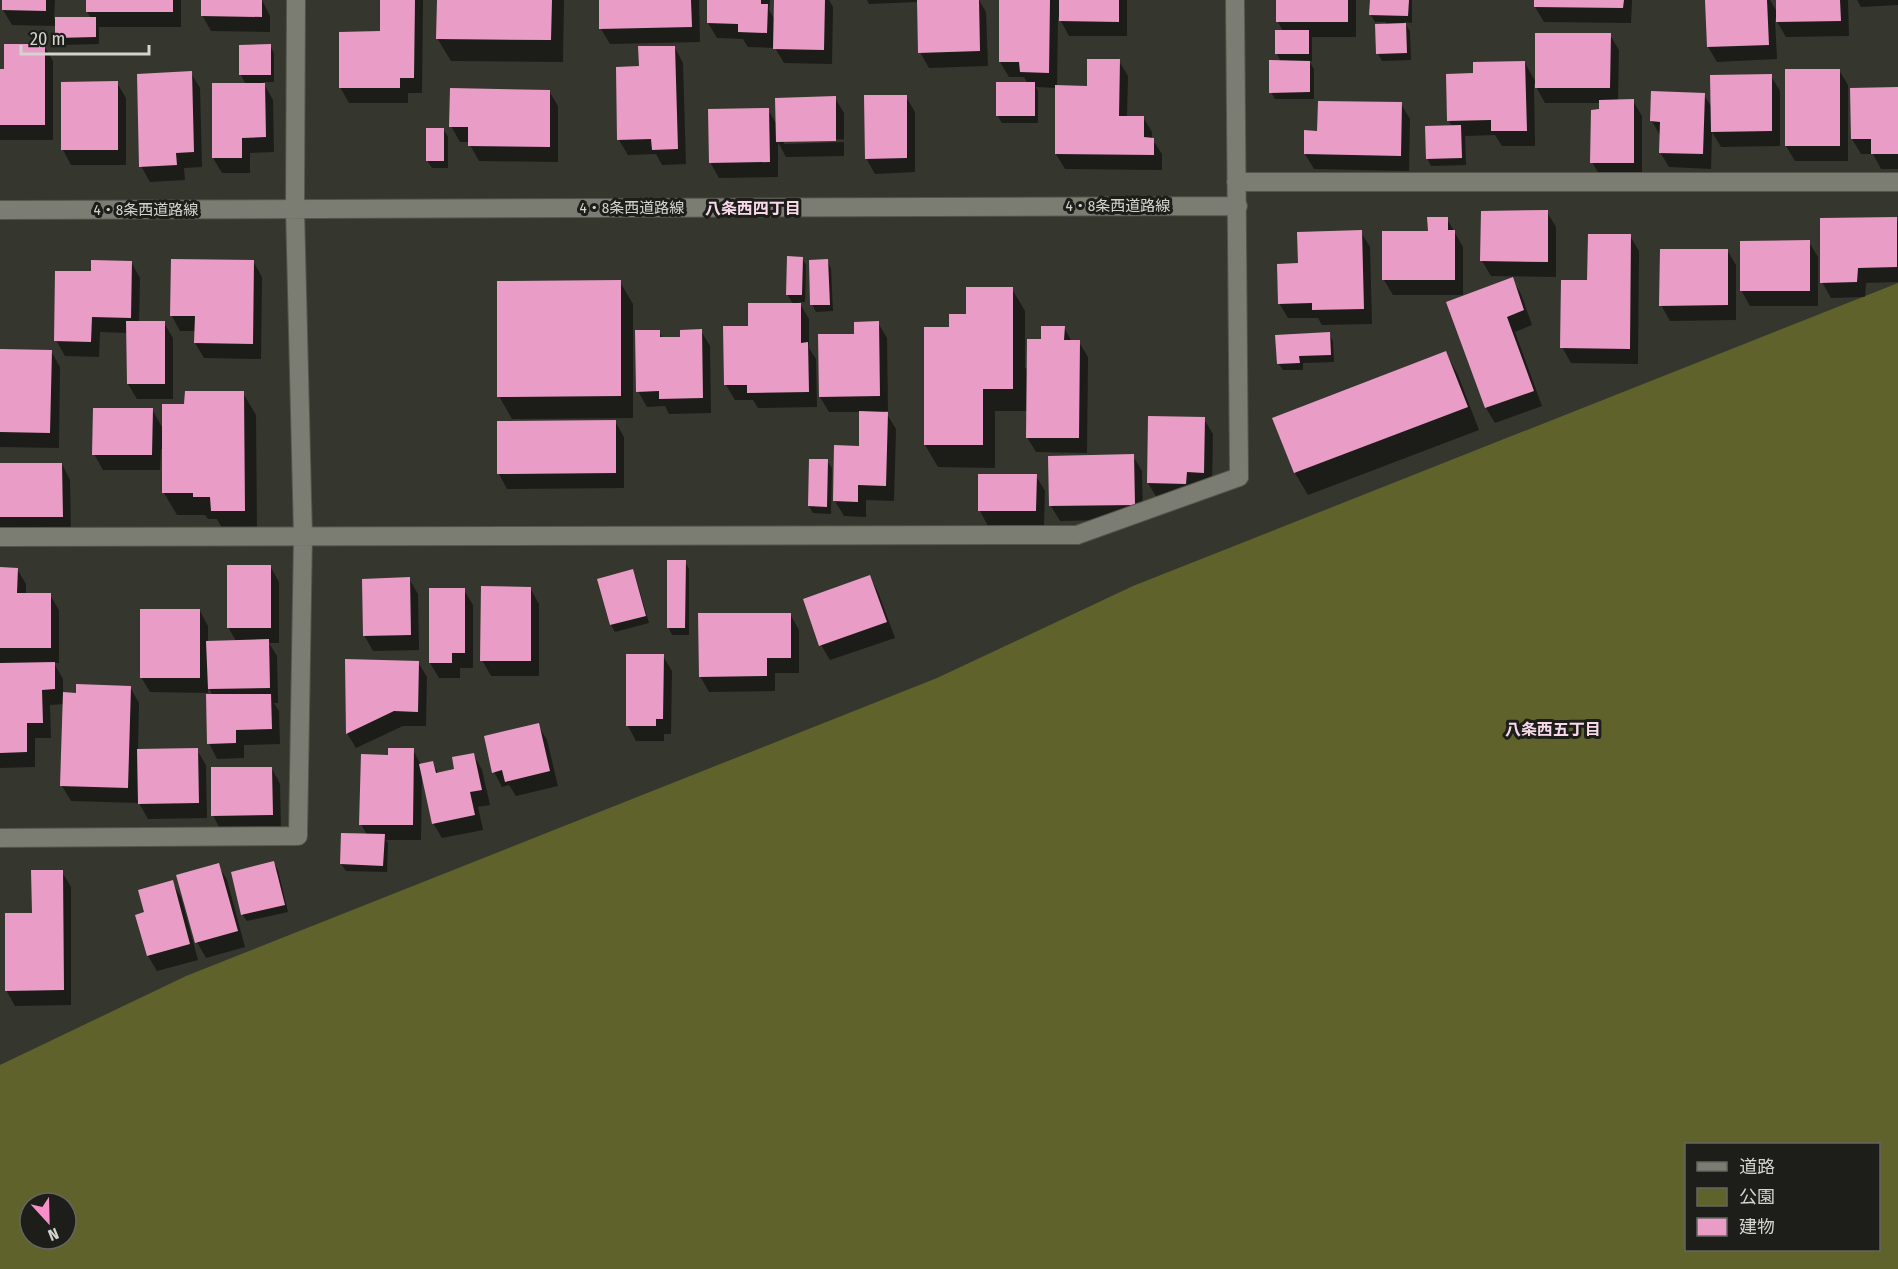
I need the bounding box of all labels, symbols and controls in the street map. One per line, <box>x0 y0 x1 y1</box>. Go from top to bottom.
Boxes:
scale bar <box>21 18 148 56</box>
text: 20 m <box>30 28 65 50</box>
street label: 4・8条西道路線 <box>1066 197 1170 215</box>
street label: 4・8条西道路線 <box>580 199 684 217</box>
district label: 八条西四丁目 <box>705 199 801 218</box>
street label: 4・8条西道路線 <box>94 201 198 219</box>
district label: 八条西五丁目 <box>1505 720 1601 739</box>
legend <box>1685 1143 1880 1251</box>
text: 道路 <box>1739 1156 1775 1178</box>
text: 公園 <box>1739 1186 1775 1208</box>
north arrow <box>18 1191 78 1251</box>
text: 建物 <box>1739 1216 1775 1238</box>
text: N <box>45 1224 61 1245</box>

